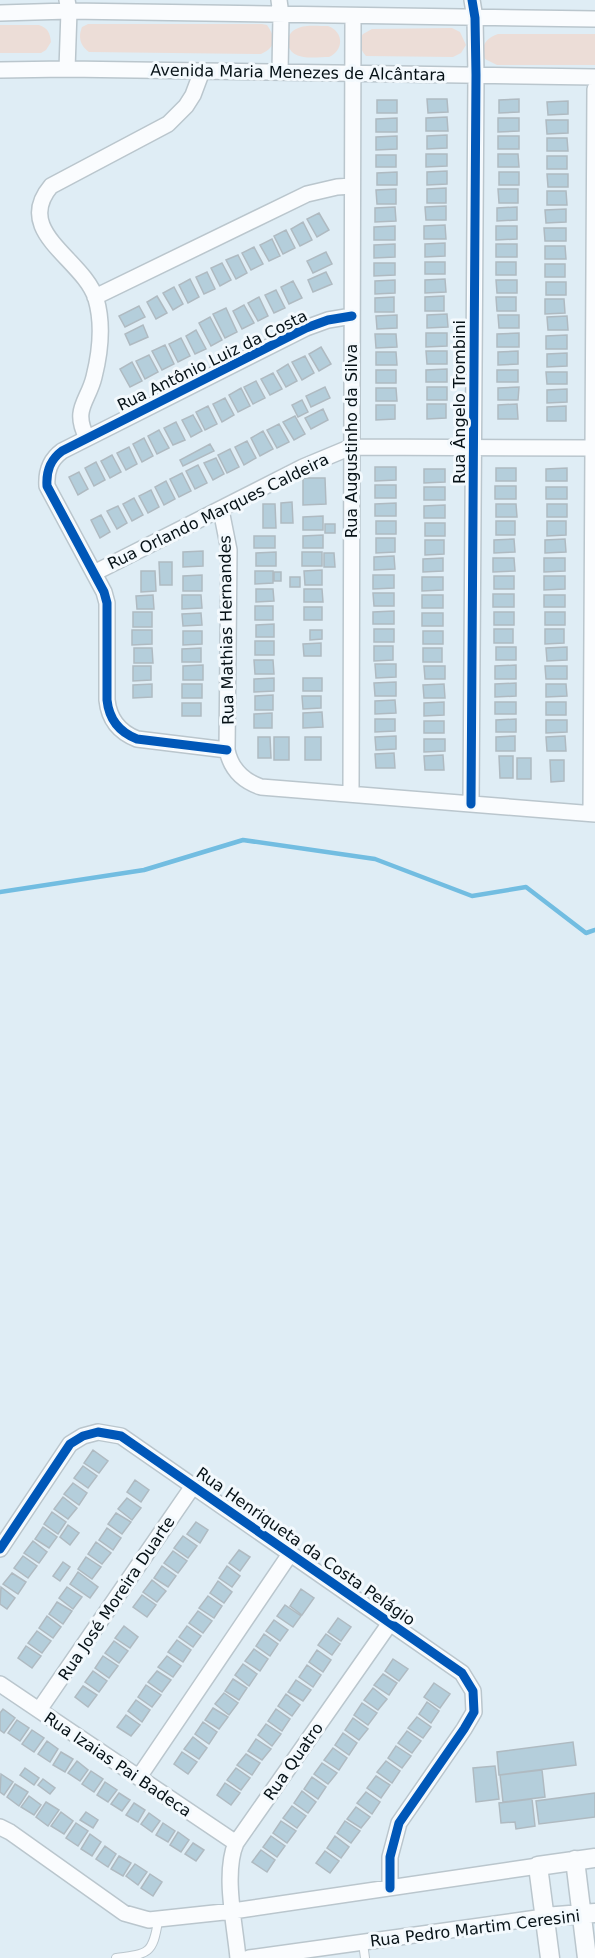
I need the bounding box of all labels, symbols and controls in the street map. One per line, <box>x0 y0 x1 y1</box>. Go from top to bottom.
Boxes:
street label: Avenida Maria Menezes de Alcântara <box>150 60 446 85</box>
street label: Rua Antônio Luiz da Costa <box>114 306 310 415</box>
street label: Rua Ângelo Trombini <box>450 320 469 484</box>
street label: Rua Augustinho da Silva <box>342 344 361 538</box>
street label: Rua Orlando Marques Caldeira <box>105 449 332 573</box>
street label: Rua Mathias Hernandes <box>215 535 238 725</box>
street label: Rua Henriqueta da Costa Pelágio <box>193 1463 419 1630</box>
street label: Rua José Moreira Duarte <box>54 1513 178 1684</box>
street label: Rua Izaias Pai Badeca <box>40 1708 195 1821</box>
street label: Rua Quatro <box>260 1719 327 1804</box>
street label: Rua Pedro Martim Ceresini <box>369 1906 581 1951</box>

